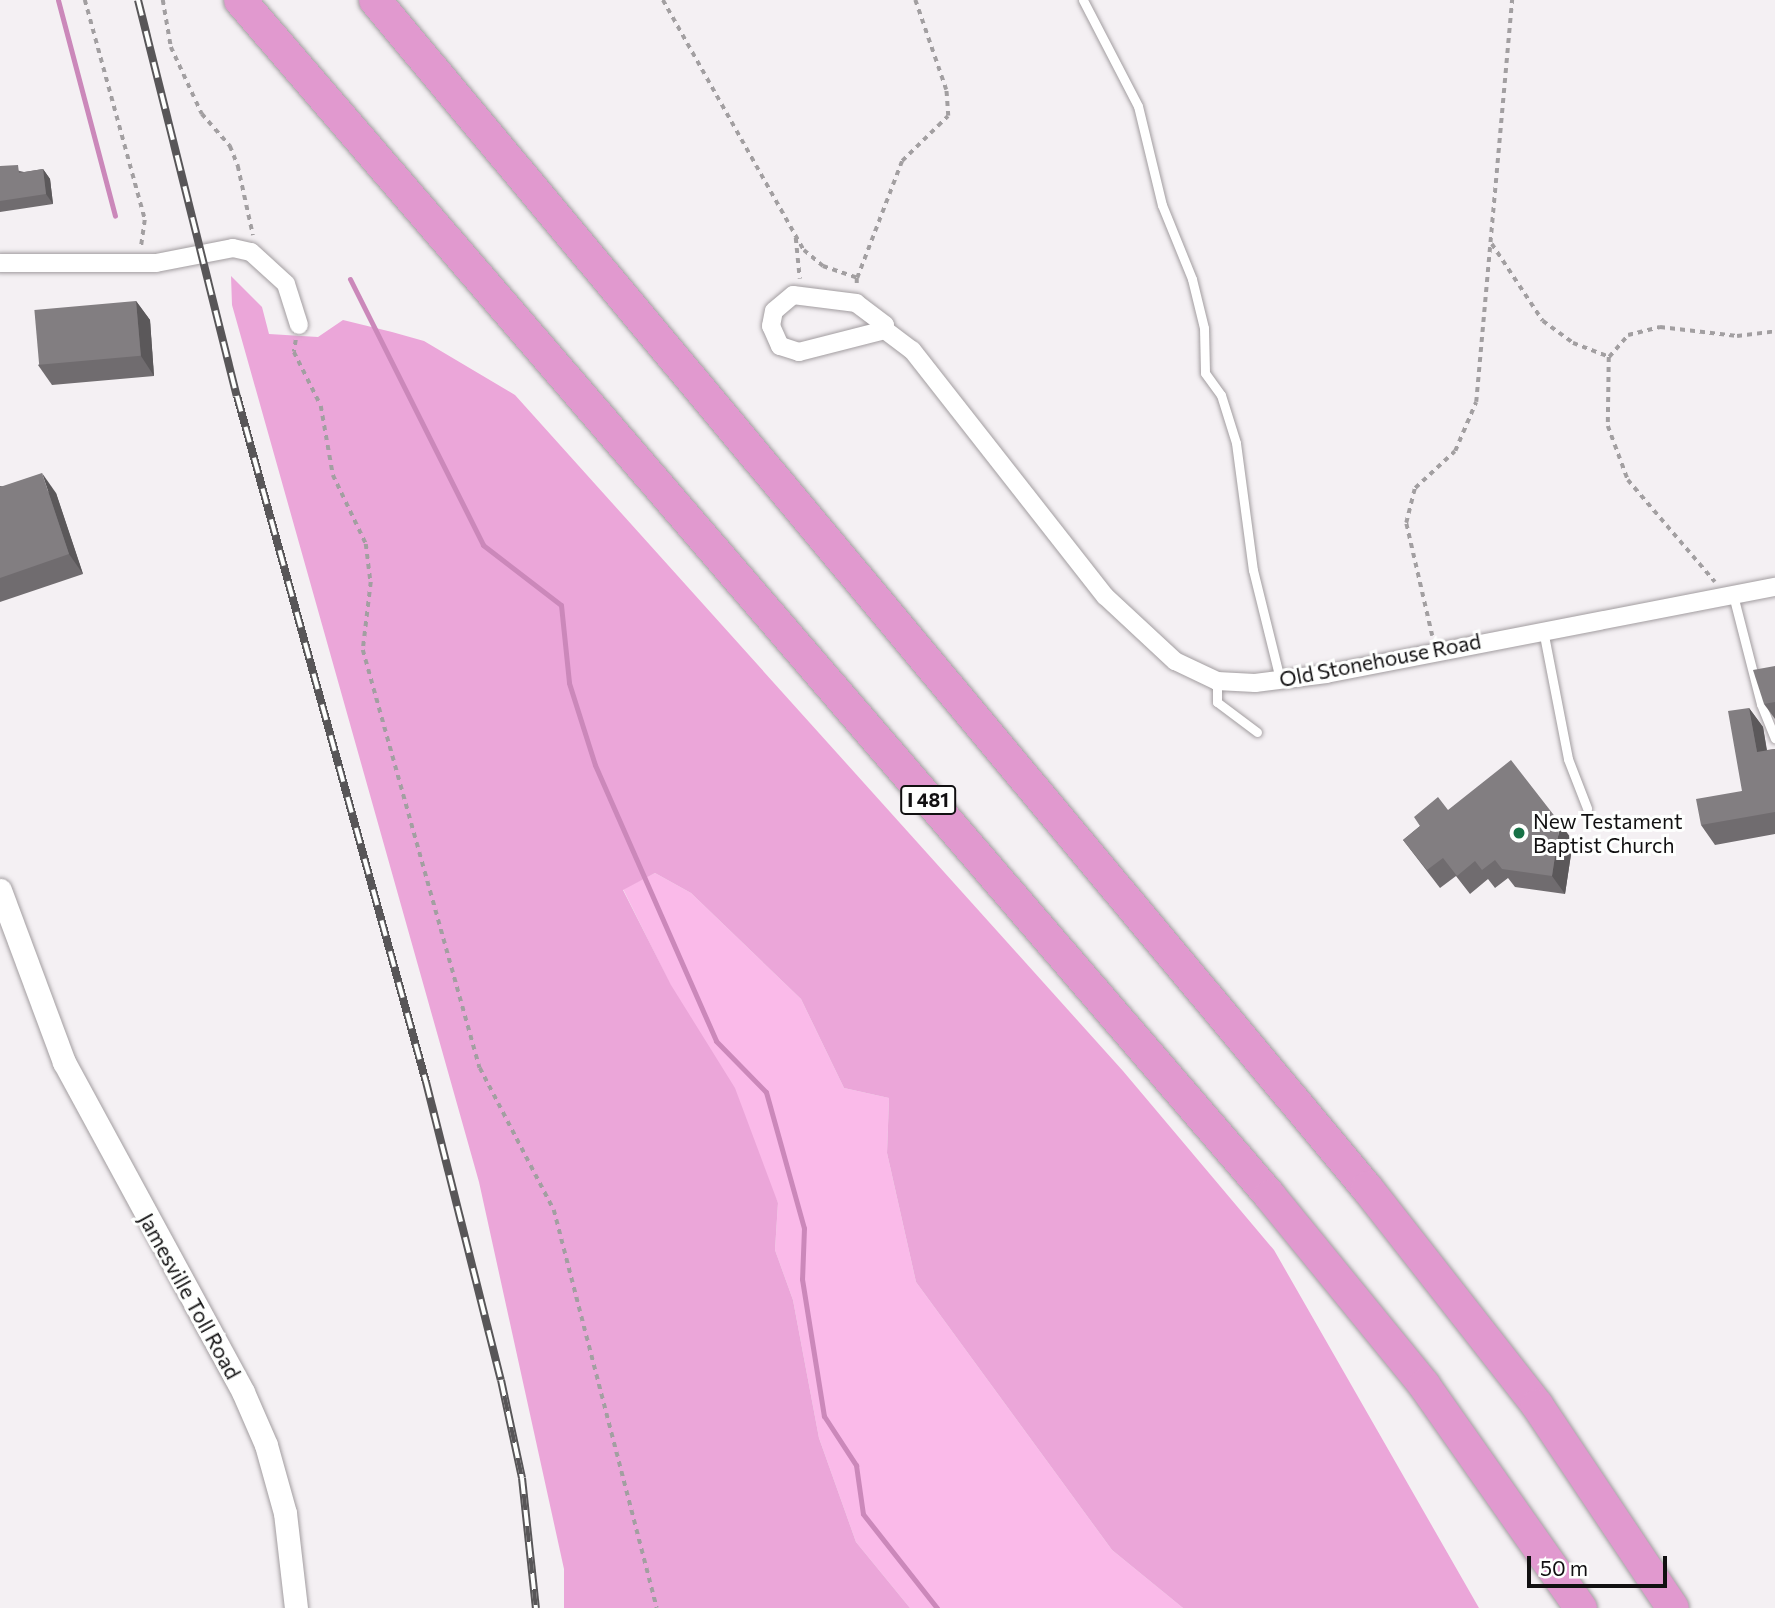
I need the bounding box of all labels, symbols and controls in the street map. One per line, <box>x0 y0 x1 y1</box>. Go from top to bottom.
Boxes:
street label: Old Stonehouse Road <box>1277 628 1483 692</box>
road number: I 481 <box>900 785 956 816</box>
place label: New Testament Baptist Church <box>1533 808 1683 858</box>
marker: New Testament Baptist Church <box>1511 825 1527 841</box>
street label: Jamesville Toll Road <box>134 1209 246 1383</box>
scale bar <box>1530 1542 1670 1586</box>
text: 50 m <box>1540 1555 1588 1580</box>

